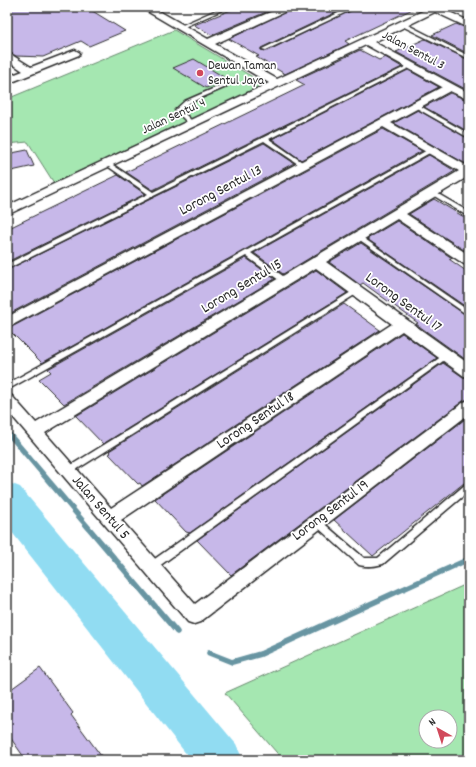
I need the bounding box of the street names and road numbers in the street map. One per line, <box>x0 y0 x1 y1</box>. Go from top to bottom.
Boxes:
street label: Jalan Sentul 3 <box>378 26 448 76</box>
street label: Jalan Sentul 4 <box>139 94 209 140</box>
street label: Lorong Sentul 13 <box>176 160 266 222</box>
street label: Lorong Sentul 15 <box>197 254 287 320</box>
street label: Lorong Sentul 17 <box>360 268 446 339</box>
street label: Lorong Sentul 18 <box>212 387 300 455</box>
street label: Jalan Sentul 5 <box>66 471 134 545</box>
street label: Lorong Sentul 19 <box>288 475 374 547</box>

